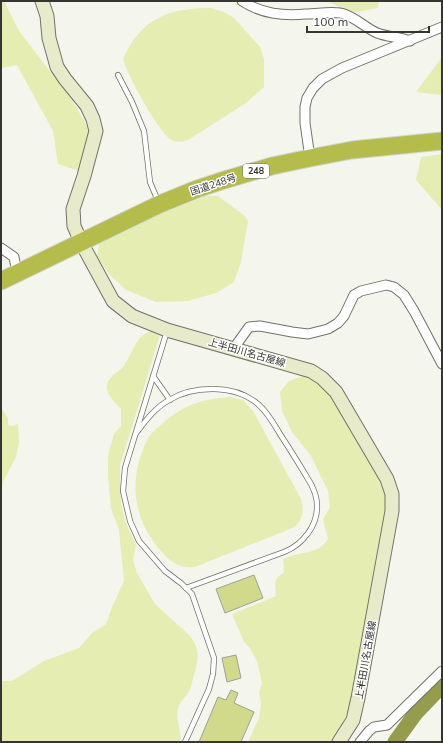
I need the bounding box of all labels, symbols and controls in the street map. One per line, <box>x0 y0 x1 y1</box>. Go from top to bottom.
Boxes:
scale bar <box>307 8 429 34</box>
text: 100 m <box>313 14 348 29</box>
road number: 248 <box>243 164 269 178</box>
street label: 国道248号 <box>188 171 238 198</box>
street label: 上半田川名古屋線 <box>207 335 287 370</box>
street label: 上半田川名古屋線 <box>352 620 379 701</box>

